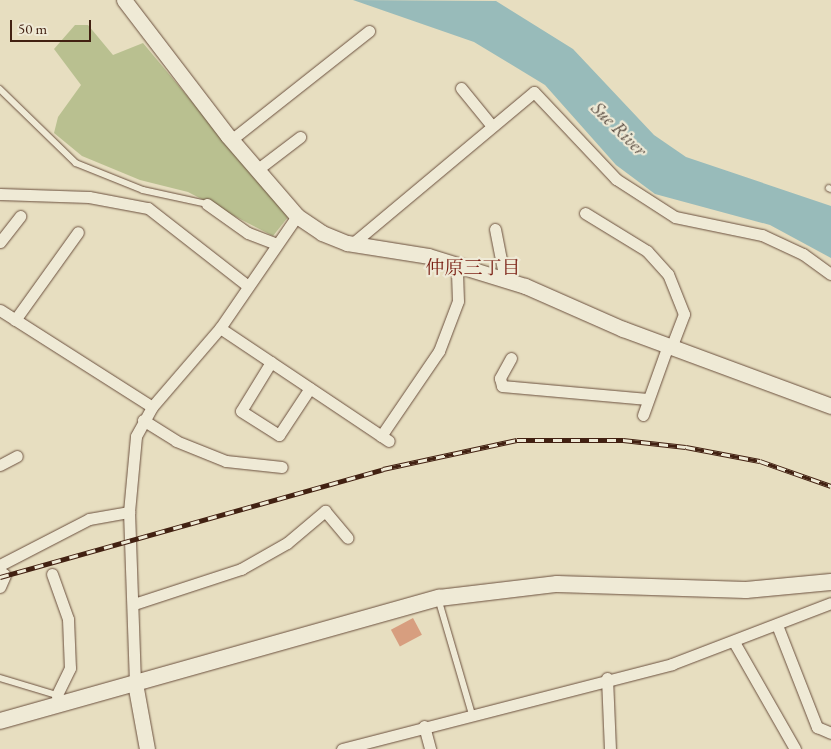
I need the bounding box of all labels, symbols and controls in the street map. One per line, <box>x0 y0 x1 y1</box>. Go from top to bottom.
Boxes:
scale bar <box>12 10 94 42</box>
text: 50 m <box>18 19 47 38</box>
water label: Sue River <box>586 97 652 161</box>
district label: 仲原三丁目 <box>426 257 520 279</box>

